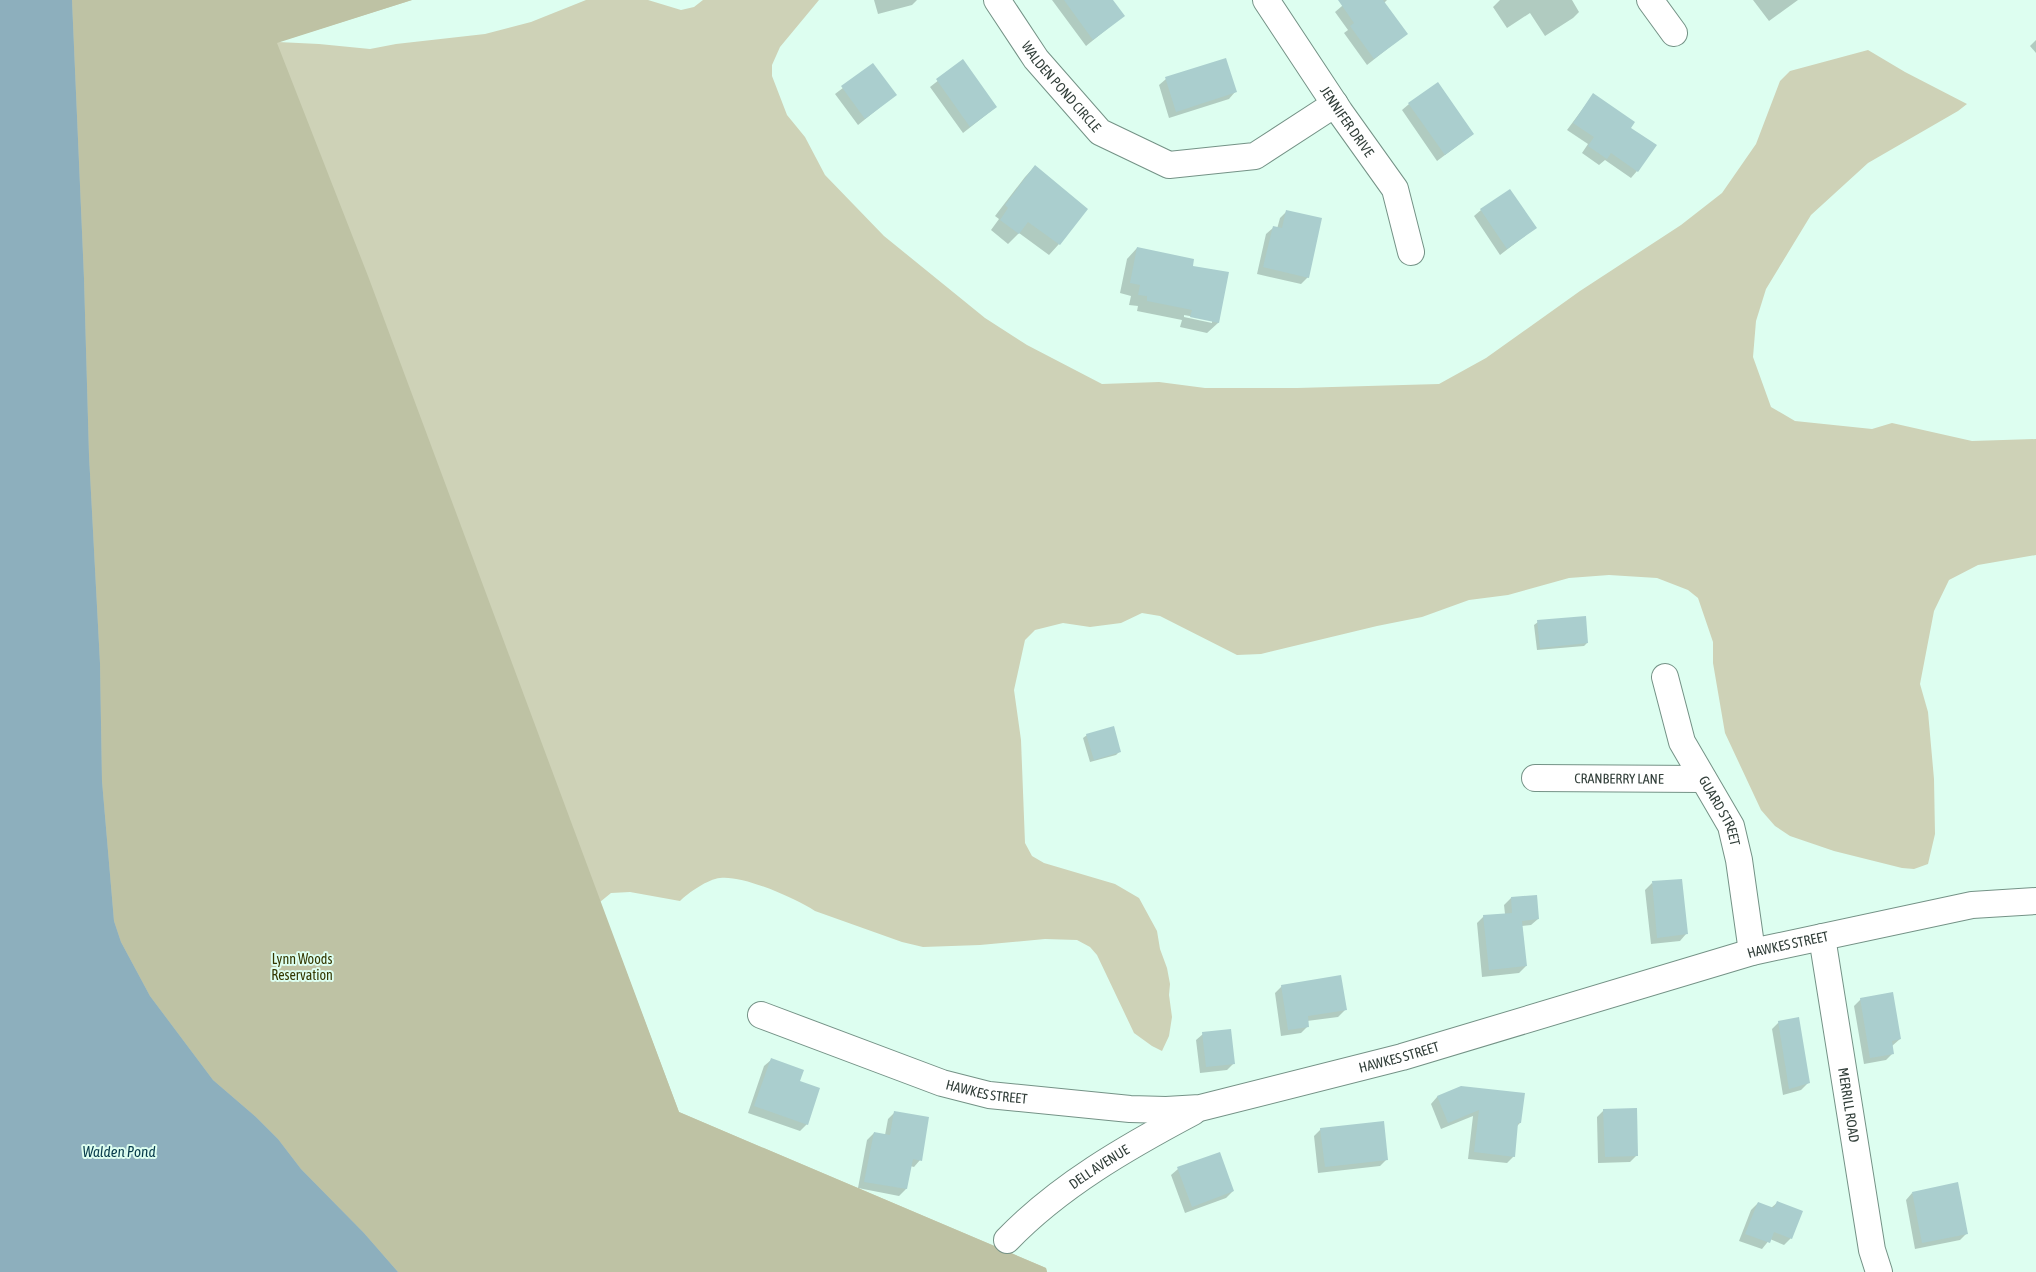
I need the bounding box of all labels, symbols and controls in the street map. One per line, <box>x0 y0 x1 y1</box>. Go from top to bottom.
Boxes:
street label: WALDEN POND CIRCLE <box>1019 38 1104 135</box>
street label: JENNIFER DRIVE <box>1317 83 1377 160</box>
street label: CRANBERRY LANE <box>1574 770 1664 787</box>
street label: GUARD STREET <box>1696 773 1743 847</box>
street label: HAWKES STREET <box>1745 928 1830 961</box>
park label: Lynn Woods Reservation <box>271 951 333 983</box>
street label: HAWKES STREET <box>1357 1038 1441 1076</box>
street label: MERRILL ROAD <box>1835 1066 1863 1144</box>
street label: HAWKES STREET <box>944 1076 1028 1107</box>
street label: DELL AVENUE <box>1066 1141 1132 1192</box>
water label: Walden Pond <box>82 1143 156 1160</box>

